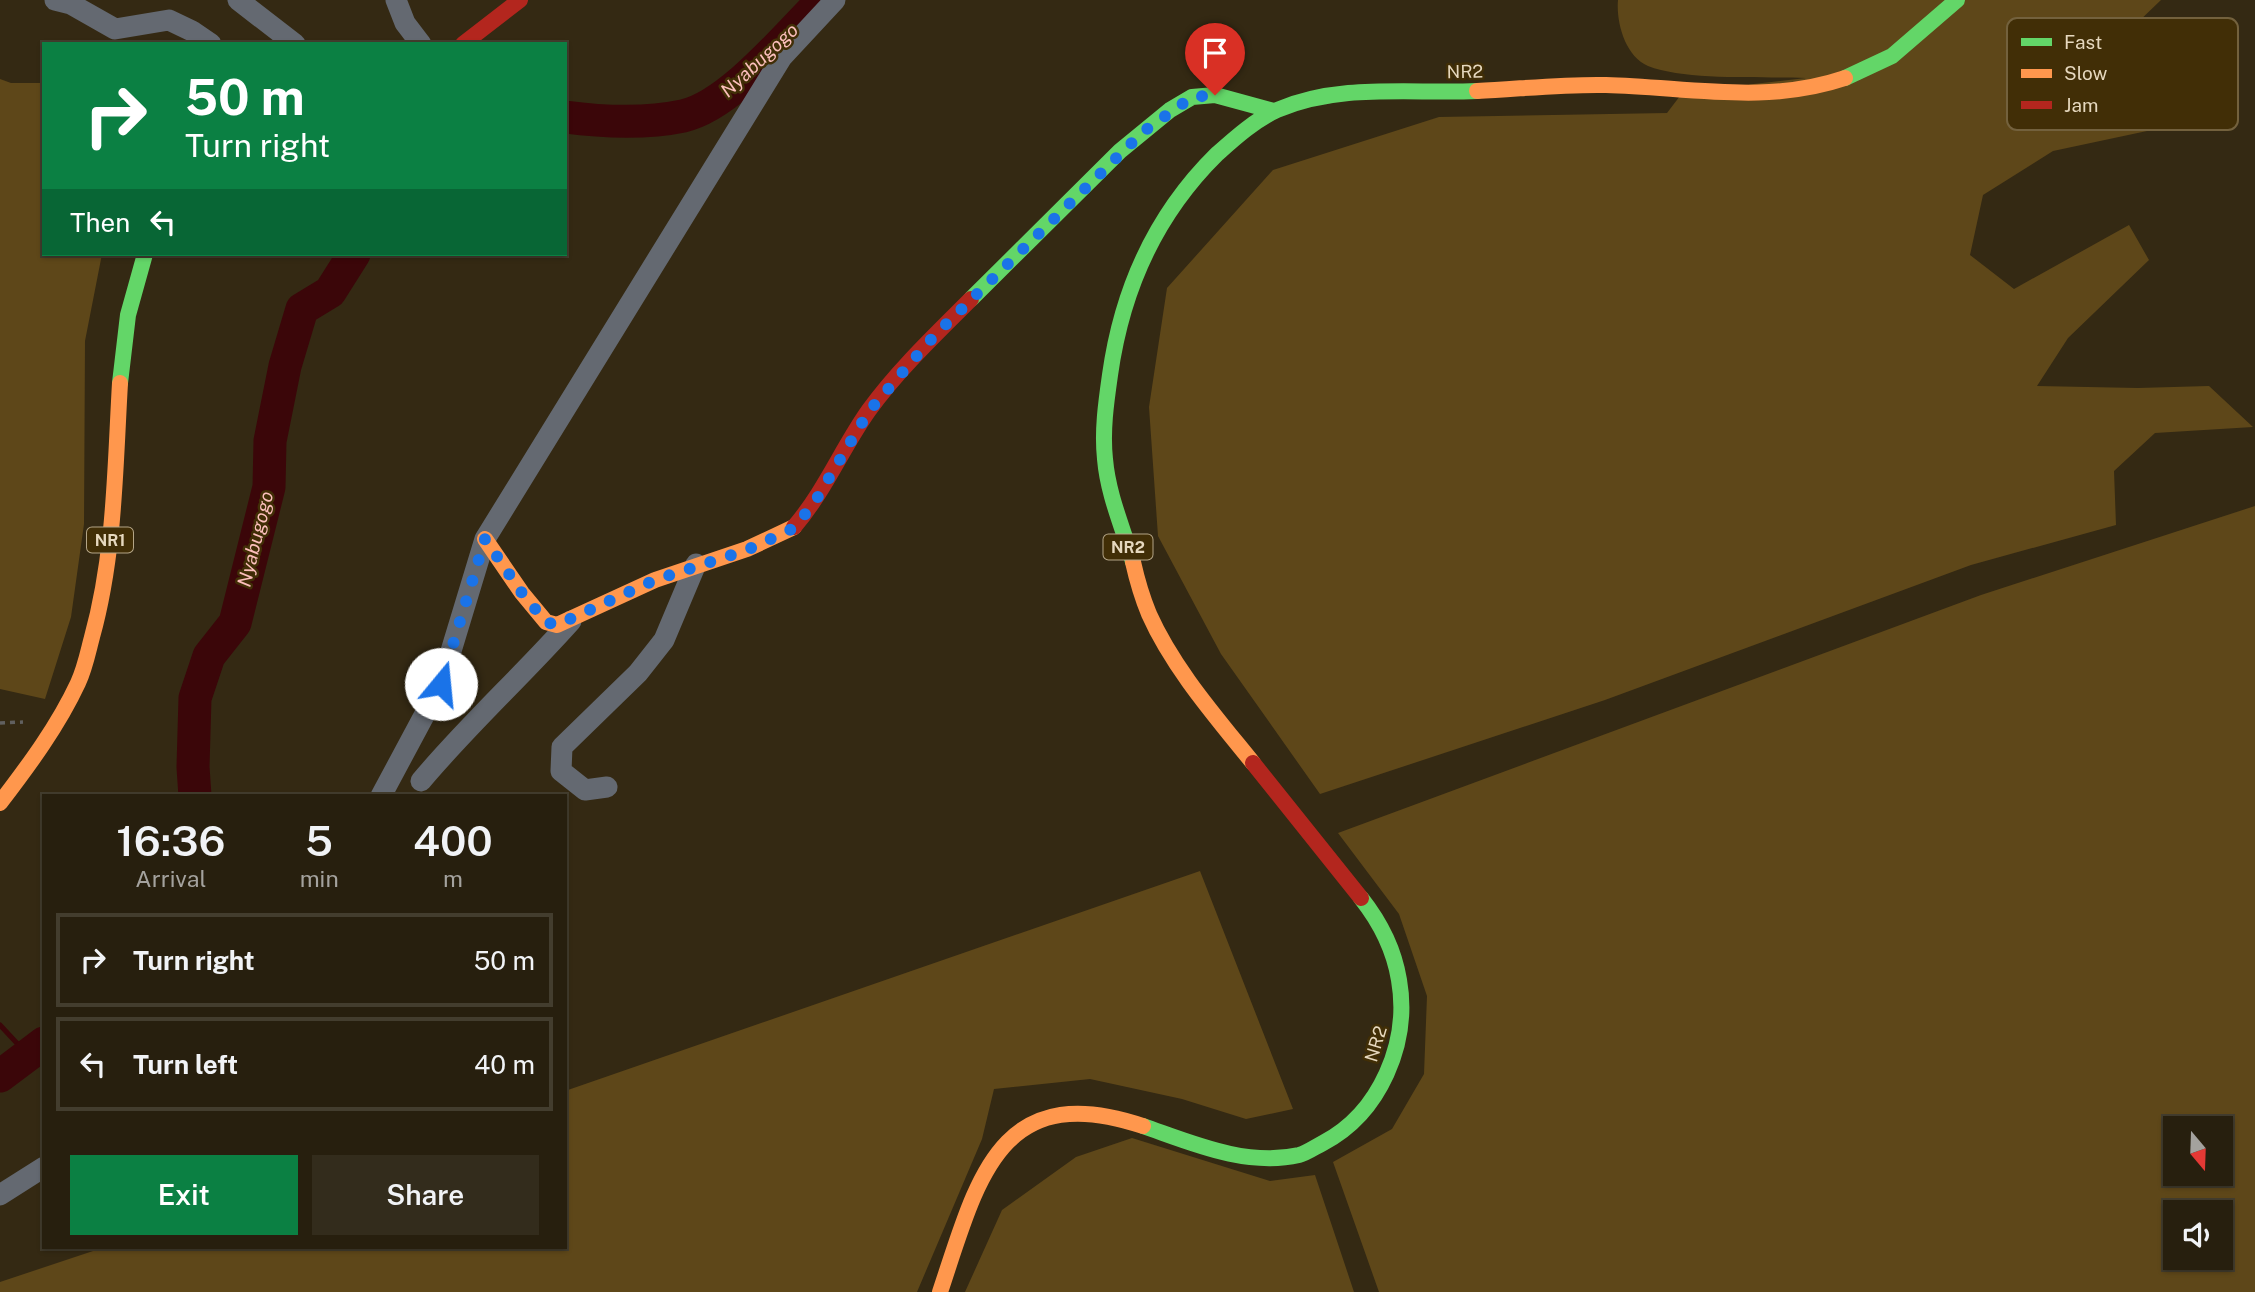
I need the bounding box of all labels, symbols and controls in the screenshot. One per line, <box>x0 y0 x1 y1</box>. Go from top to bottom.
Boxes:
legend <box>2007 18 2238 130</box>
water label: Nyabugogo <box>716 19 802 101</box>
pin <box>1185 23 1245 95</box>
text: Fast <box>2064 31 2102 53</box>
icon: arrive <box>1196 34 1234 72</box>
street label: NR2 <box>1447 61 1483 82</box>
text: Slow <box>2064 62 2108 84</box>
text: 50 m <box>185 68 305 126</box>
icon: right <box>70 70 161 161</box>
text: Jam <box>2064 94 2098 116</box>
text: Turn right <box>185 127 330 164</box>
icon: left <box>144 203 182 241</box>
text: Then <box>70 207 130 238</box>
water label: Nyabugogo <box>233 489 277 589</box>
road number: NR1 <box>87 527 133 552</box>
road number: NR2 <box>1104 534 1152 560</box>
position arrow <box>404 647 478 721</box>
text: 16:36 <box>116 816 225 865</box>
text: 5 <box>305 816 333 865</box>
text: 400 <box>413 816 493 865</box>
text: Arrival <box>135 865 206 892</box>
text: min <box>300 865 339 892</box>
text: m <box>443 865 463 892</box>
icon: right <box>74 941 112 979</box>
text: Turn right <box>133 945 255 976</box>
text: 50 m <box>474 945 535 976</box>
street label: NR2 <box>1360 1023 1391 1064</box>
icon: left <box>74 1045 112 1083</box>
text: Turn left <box>133 1049 238 1080</box>
text: 40 m <box>474 1049 535 1080</box>
north arrow <box>2163 1116 2233 1186</box>
map controls <box>2163 1116 2233 1270</box>
button: Exit <box>70 1155 298 1235</box>
button: Share <box>312 1155 539 1235</box>
button: sound <box>2163 1200 2233 1270</box>

